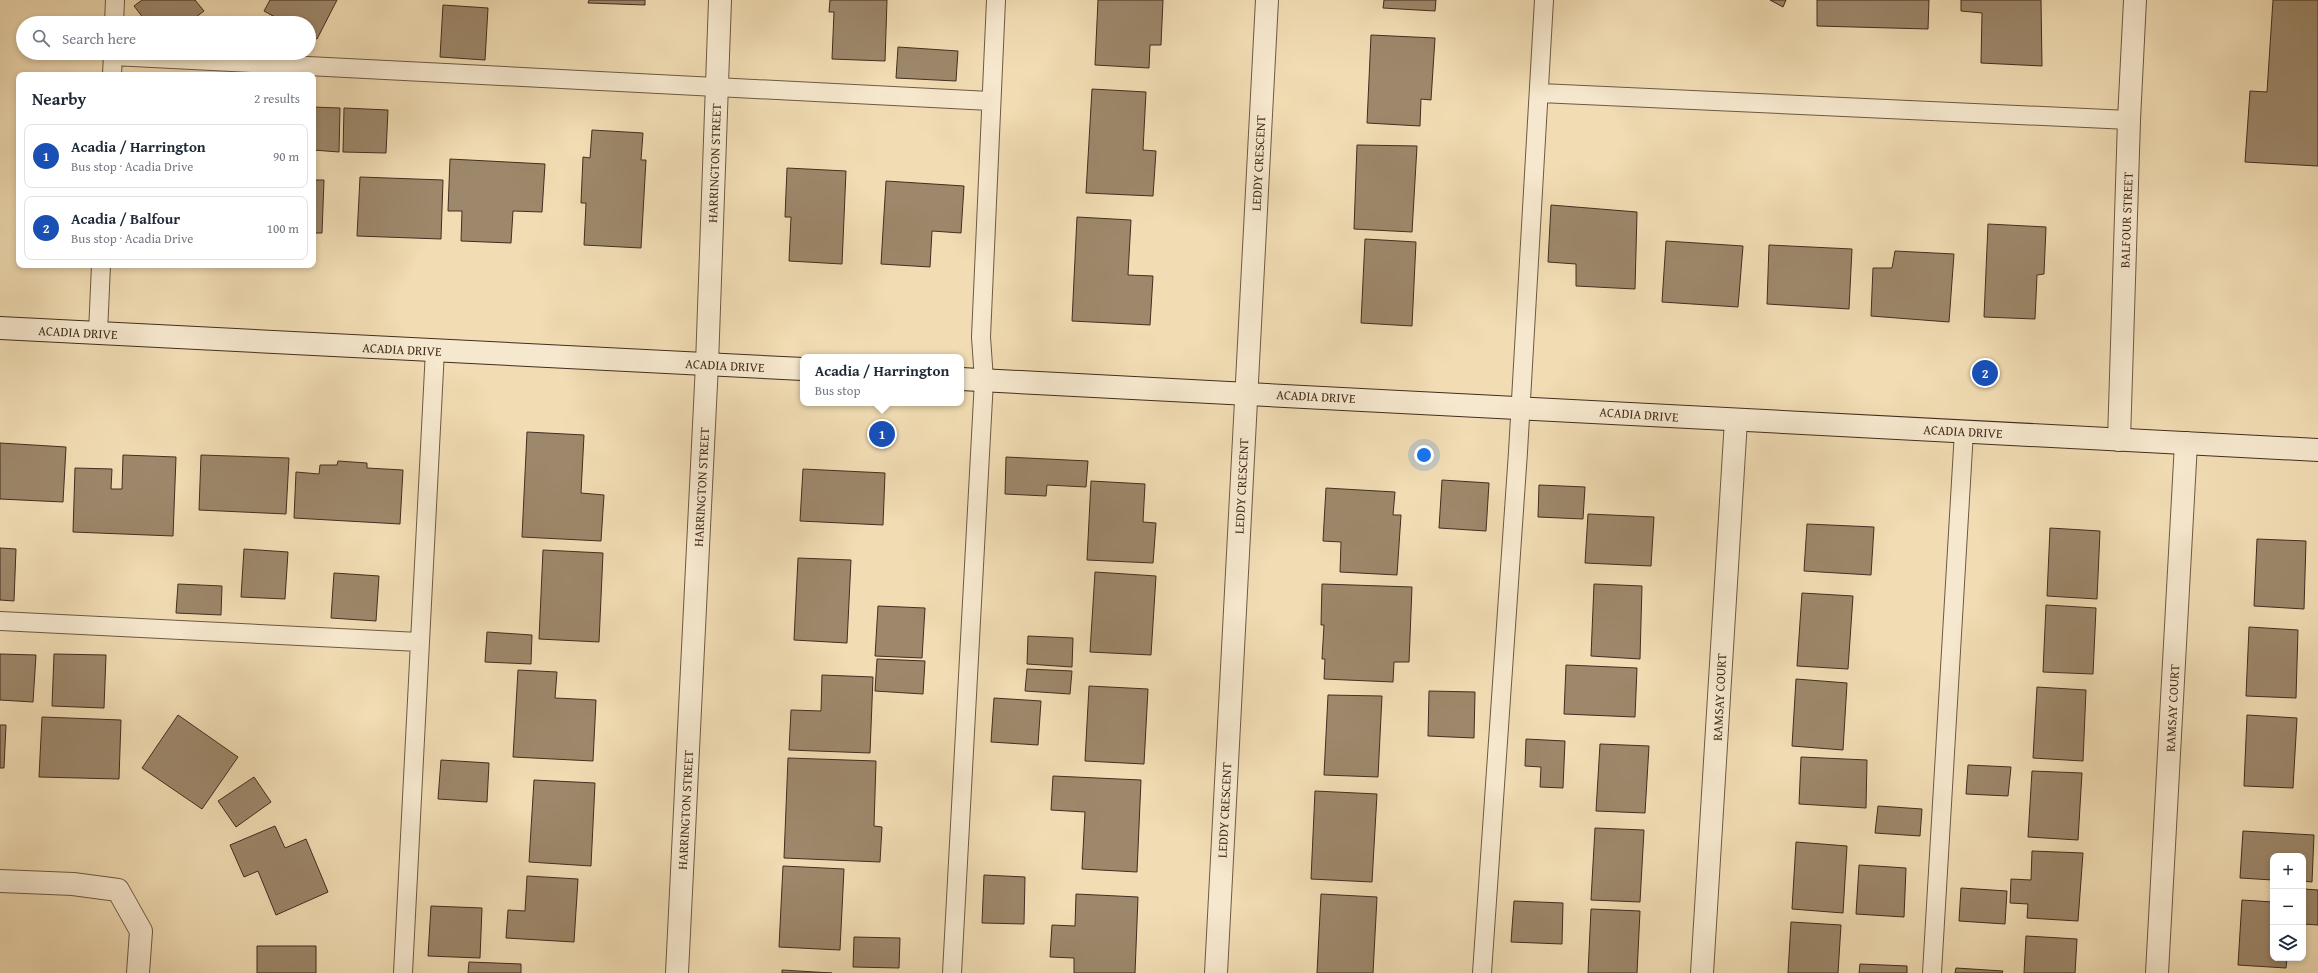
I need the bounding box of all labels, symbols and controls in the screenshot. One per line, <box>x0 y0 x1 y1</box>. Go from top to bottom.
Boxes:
search box <box>16 16 316 60</box>
icon: search <box>30 27 52 49</box>
text: Search here <box>62 28 136 49</box>
text: Nearby <box>32 86 86 111</box>
text: 2 results <box>254 89 300 108</box>
street label: HARRINGTON STREET <box>703 102 726 223</box>
street label: LEDDY CRESCENT <box>1247 114 1271 211</box>
text: Acadia / Harrington <box>71 136 206 157</box>
text: 1 <box>43 147 49 166</box>
text: 90 m <box>273 147 299 166</box>
text: Bus stop · Acadia Drive <box>71 157 193 176</box>
street label: BALFOUR STREET <box>2115 171 2138 268</box>
text: Acadia / Balfour <box>71 208 180 229</box>
text: 2 <box>43 219 49 238</box>
text: 100 m <box>267 219 299 238</box>
text: Bus stop · Acadia Drive <box>71 229 193 248</box>
street label: ACADIA DRIVE <box>38 321 119 344</box>
street label: ACADIA DRIVE <box>362 338 443 361</box>
street label: ACADIA DRIVE <box>685 354 766 377</box>
popup <box>800 354 964 406</box>
pin: 2 <box>1972 358 1998 388</box>
text: Acadia / Harrington <box>815 360 949 381</box>
text: Bus stop <box>815 381 860 400</box>
street label: ACADIA DRIVE <box>1276 385 1357 408</box>
street label: ACADIA DRIVE <box>1599 402 1680 427</box>
pin: 1 <box>869 419 895 449</box>
street label: ACADIA DRIVE <box>1923 420 2004 443</box>
street label: HARRINGTON STREET <box>689 426 714 547</box>
street label: LEDDY CRESCENT <box>1230 437 1254 534</box>
your location <box>1414 445 1434 465</box>
street label: RAMSAY COURT <box>1708 652 1731 741</box>
street label: RAMSAY COURT <box>2161 663 2184 752</box>
street label: HARRINGTON STREET <box>673 749 698 870</box>
street label: LEDDY CRESCENT <box>1213 761 1237 858</box>
map controls <box>2270 853 2306 961</box>
button: + <box>2270 853 2306 889</box>
button: − <box>2270 889 2306 925</box>
button: layers <box>2270 925 2306 961</box>

